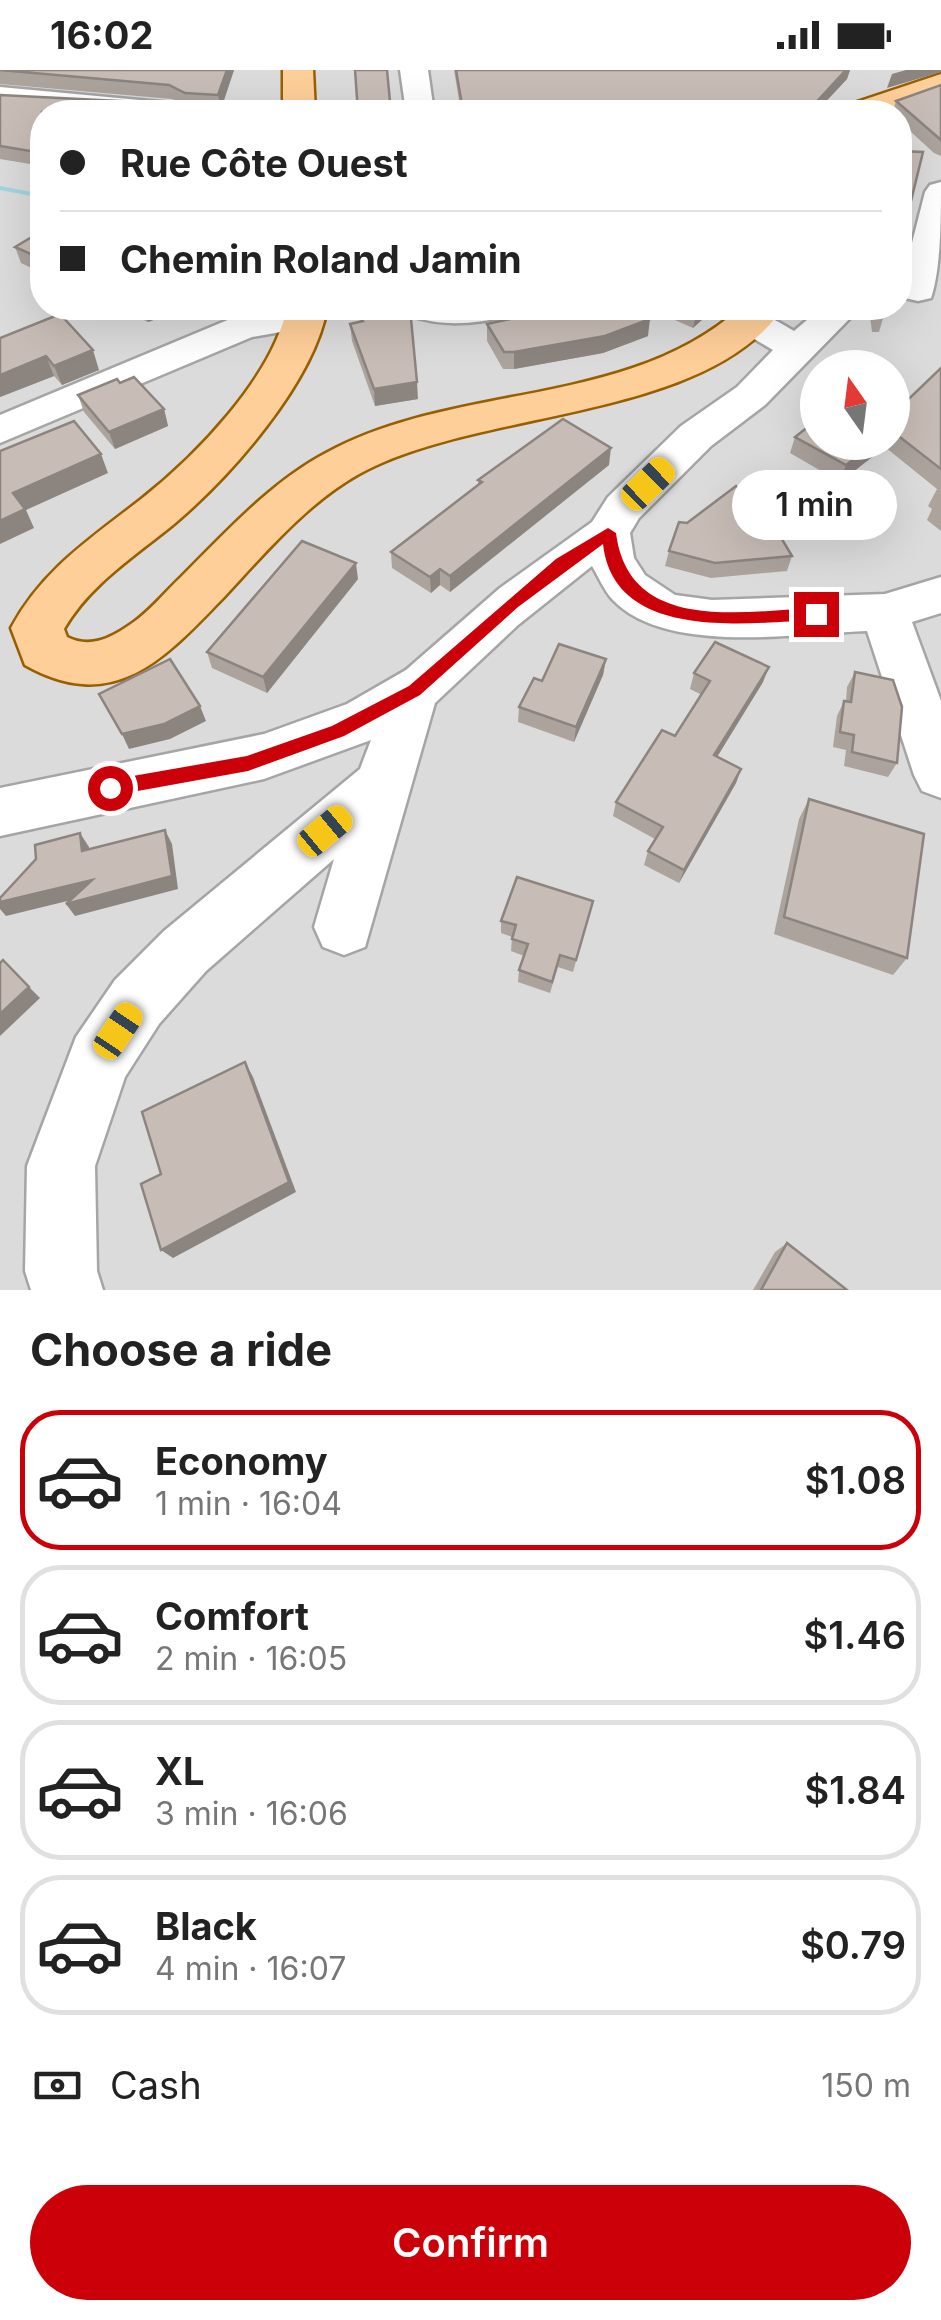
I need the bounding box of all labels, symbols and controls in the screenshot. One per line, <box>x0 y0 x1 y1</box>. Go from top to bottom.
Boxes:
text: 16:02 <box>50 12 153 58</box>
text: Rue Côte Ouest <box>120 140 408 186</box>
text: Chemin Roland Jamin <box>120 236 522 282</box>
north arrow <box>800 350 910 460</box>
map controls <box>800 350 910 460</box>
car <box>616 452 680 516</box>
callout: 1 min <box>734 469 898 539</box>
text: 1 min <box>775 485 854 524</box>
route end <box>794 592 839 637</box>
route start <box>88 766 133 811</box>
car <box>292 800 358 862</box>
car <box>89 998 147 1064</box>
text: Choose a ride <box>30 1322 332 1377</box>
icon: car <box>35 1435 125 1525</box>
text: Economy <box>155 1438 328 1484</box>
text: $1.08 <box>805 1457 906 1503</box>
text: 1 min · 16:04 <box>155 1484 342 1523</box>
icon: car <box>35 1590 125 1680</box>
text: Comfort <box>155 1593 309 1639</box>
text: $1.46 <box>803 1612 906 1658</box>
text: 2 min · 16:05 <box>155 1639 347 1678</box>
icon: car <box>35 1745 125 1835</box>
text: XL <box>155 1748 205 1794</box>
text: $1.84 <box>804 1767 906 1813</box>
text: 3 min · 16:06 <box>155 1794 348 1833</box>
icon: car <box>35 1900 125 1990</box>
text: Black <box>155 1903 257 1949</box>
text: $0.79 <box>800 1922 906 1968</box>
text: 4 min · 16:07 <box>155 1949 346 1988</box>
icon: cash <box>30 2058 85 2113</box>
text: Cash <box>110 2062 202 2108</box>
text: 150 m <box>821 2066 911 2105</box>
button: Confirm <box>30 2185 911 2300</box>

